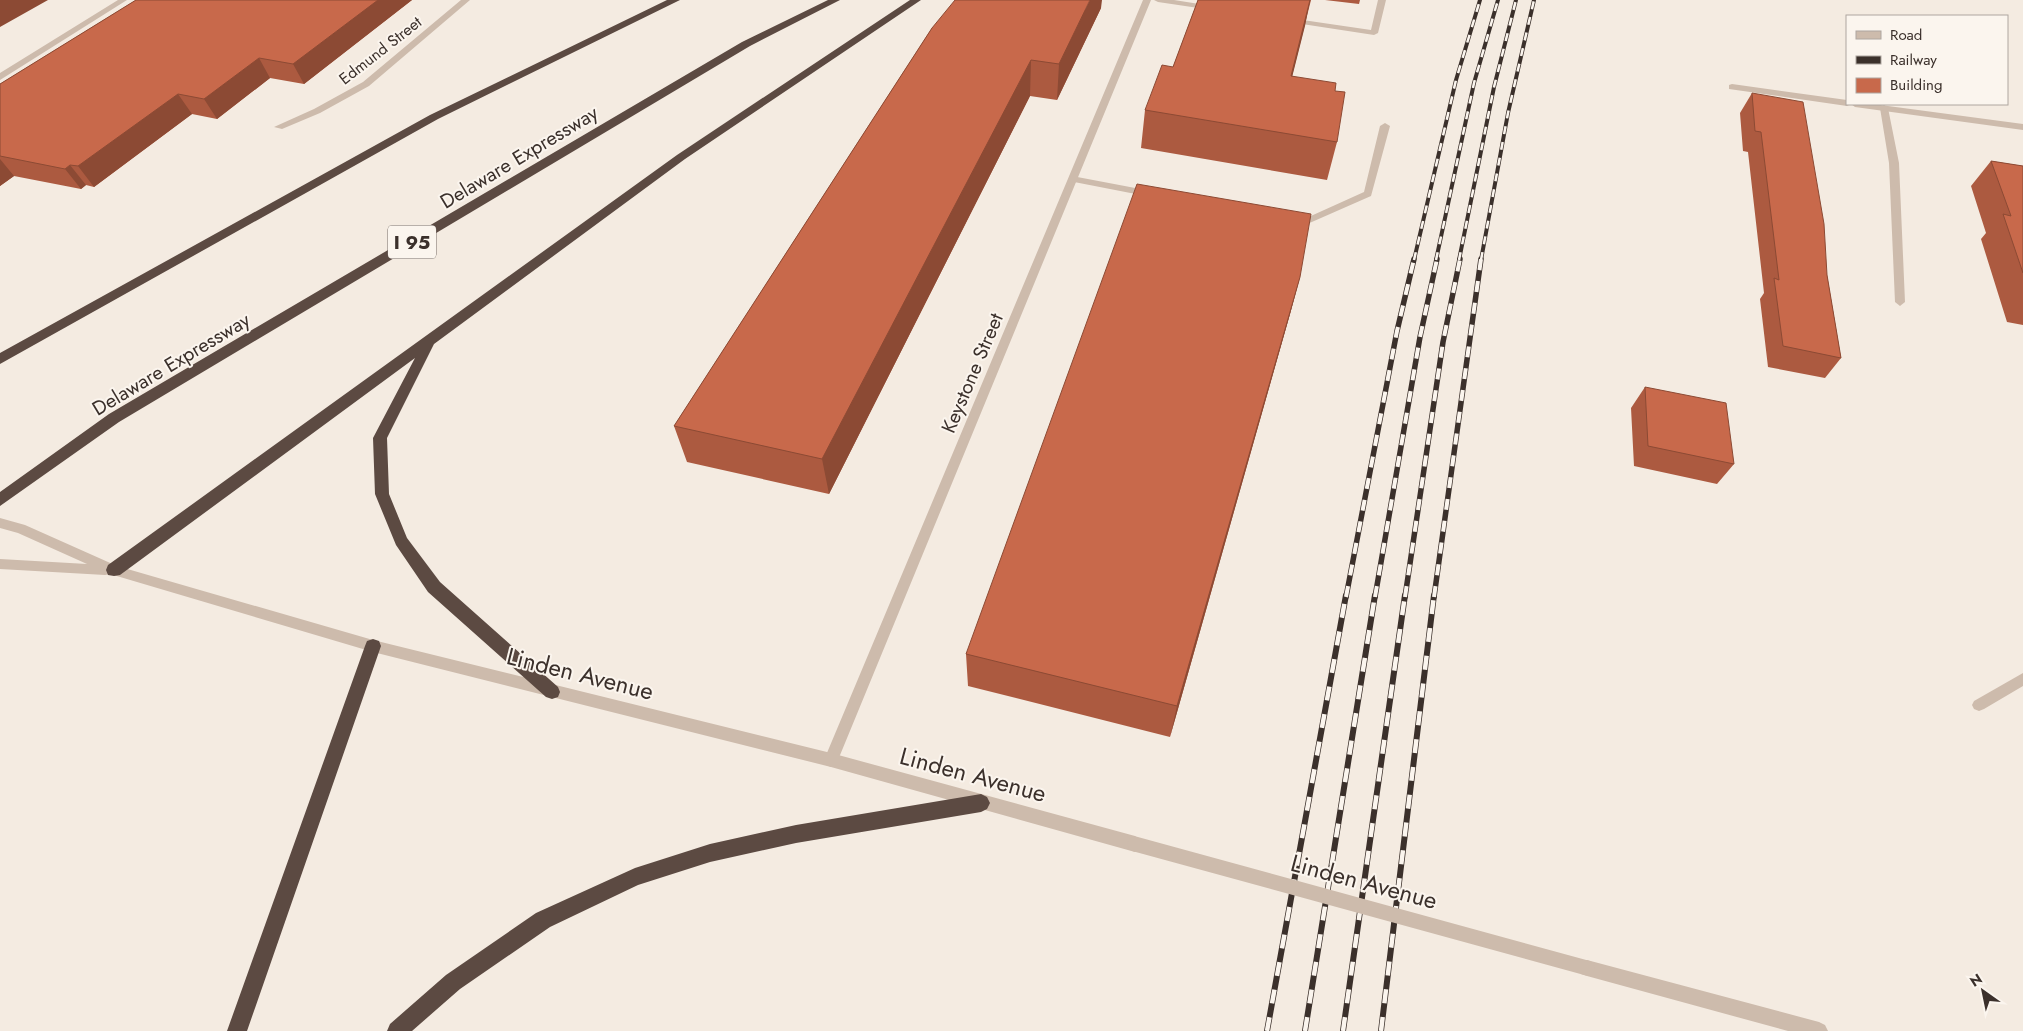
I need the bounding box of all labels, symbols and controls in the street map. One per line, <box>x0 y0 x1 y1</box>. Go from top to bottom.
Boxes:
street label: Edmund Street <box>334 11 427 90</box>
legend <box>1846 15 2008 105</box>
text: Road <box>1890 24 1922 46</box>
text: Railway <box>1890 49 1937 71</box>
text: Building <box>1890 74 1942 96</box>
street label: Delaware Expressway <box>435 99 604 216</box>
road number: I 95 <box>388 226 436 258</box>
street label: Delaware Expressway <box>87 306 256 423</box>
street label: Keystone Street <box>934 309 1011 438</box>
street label: Linden Avenue <box>503 638 657 709</box>
street label: Linden Avenue <box>896 738 1050 811</box>
street label: Linden Avenue <box>1287 845 1441 918</box>
north arrow <box>1958 966 2008 1016</box>
text: N <box>1966 969 1986 992</box>

